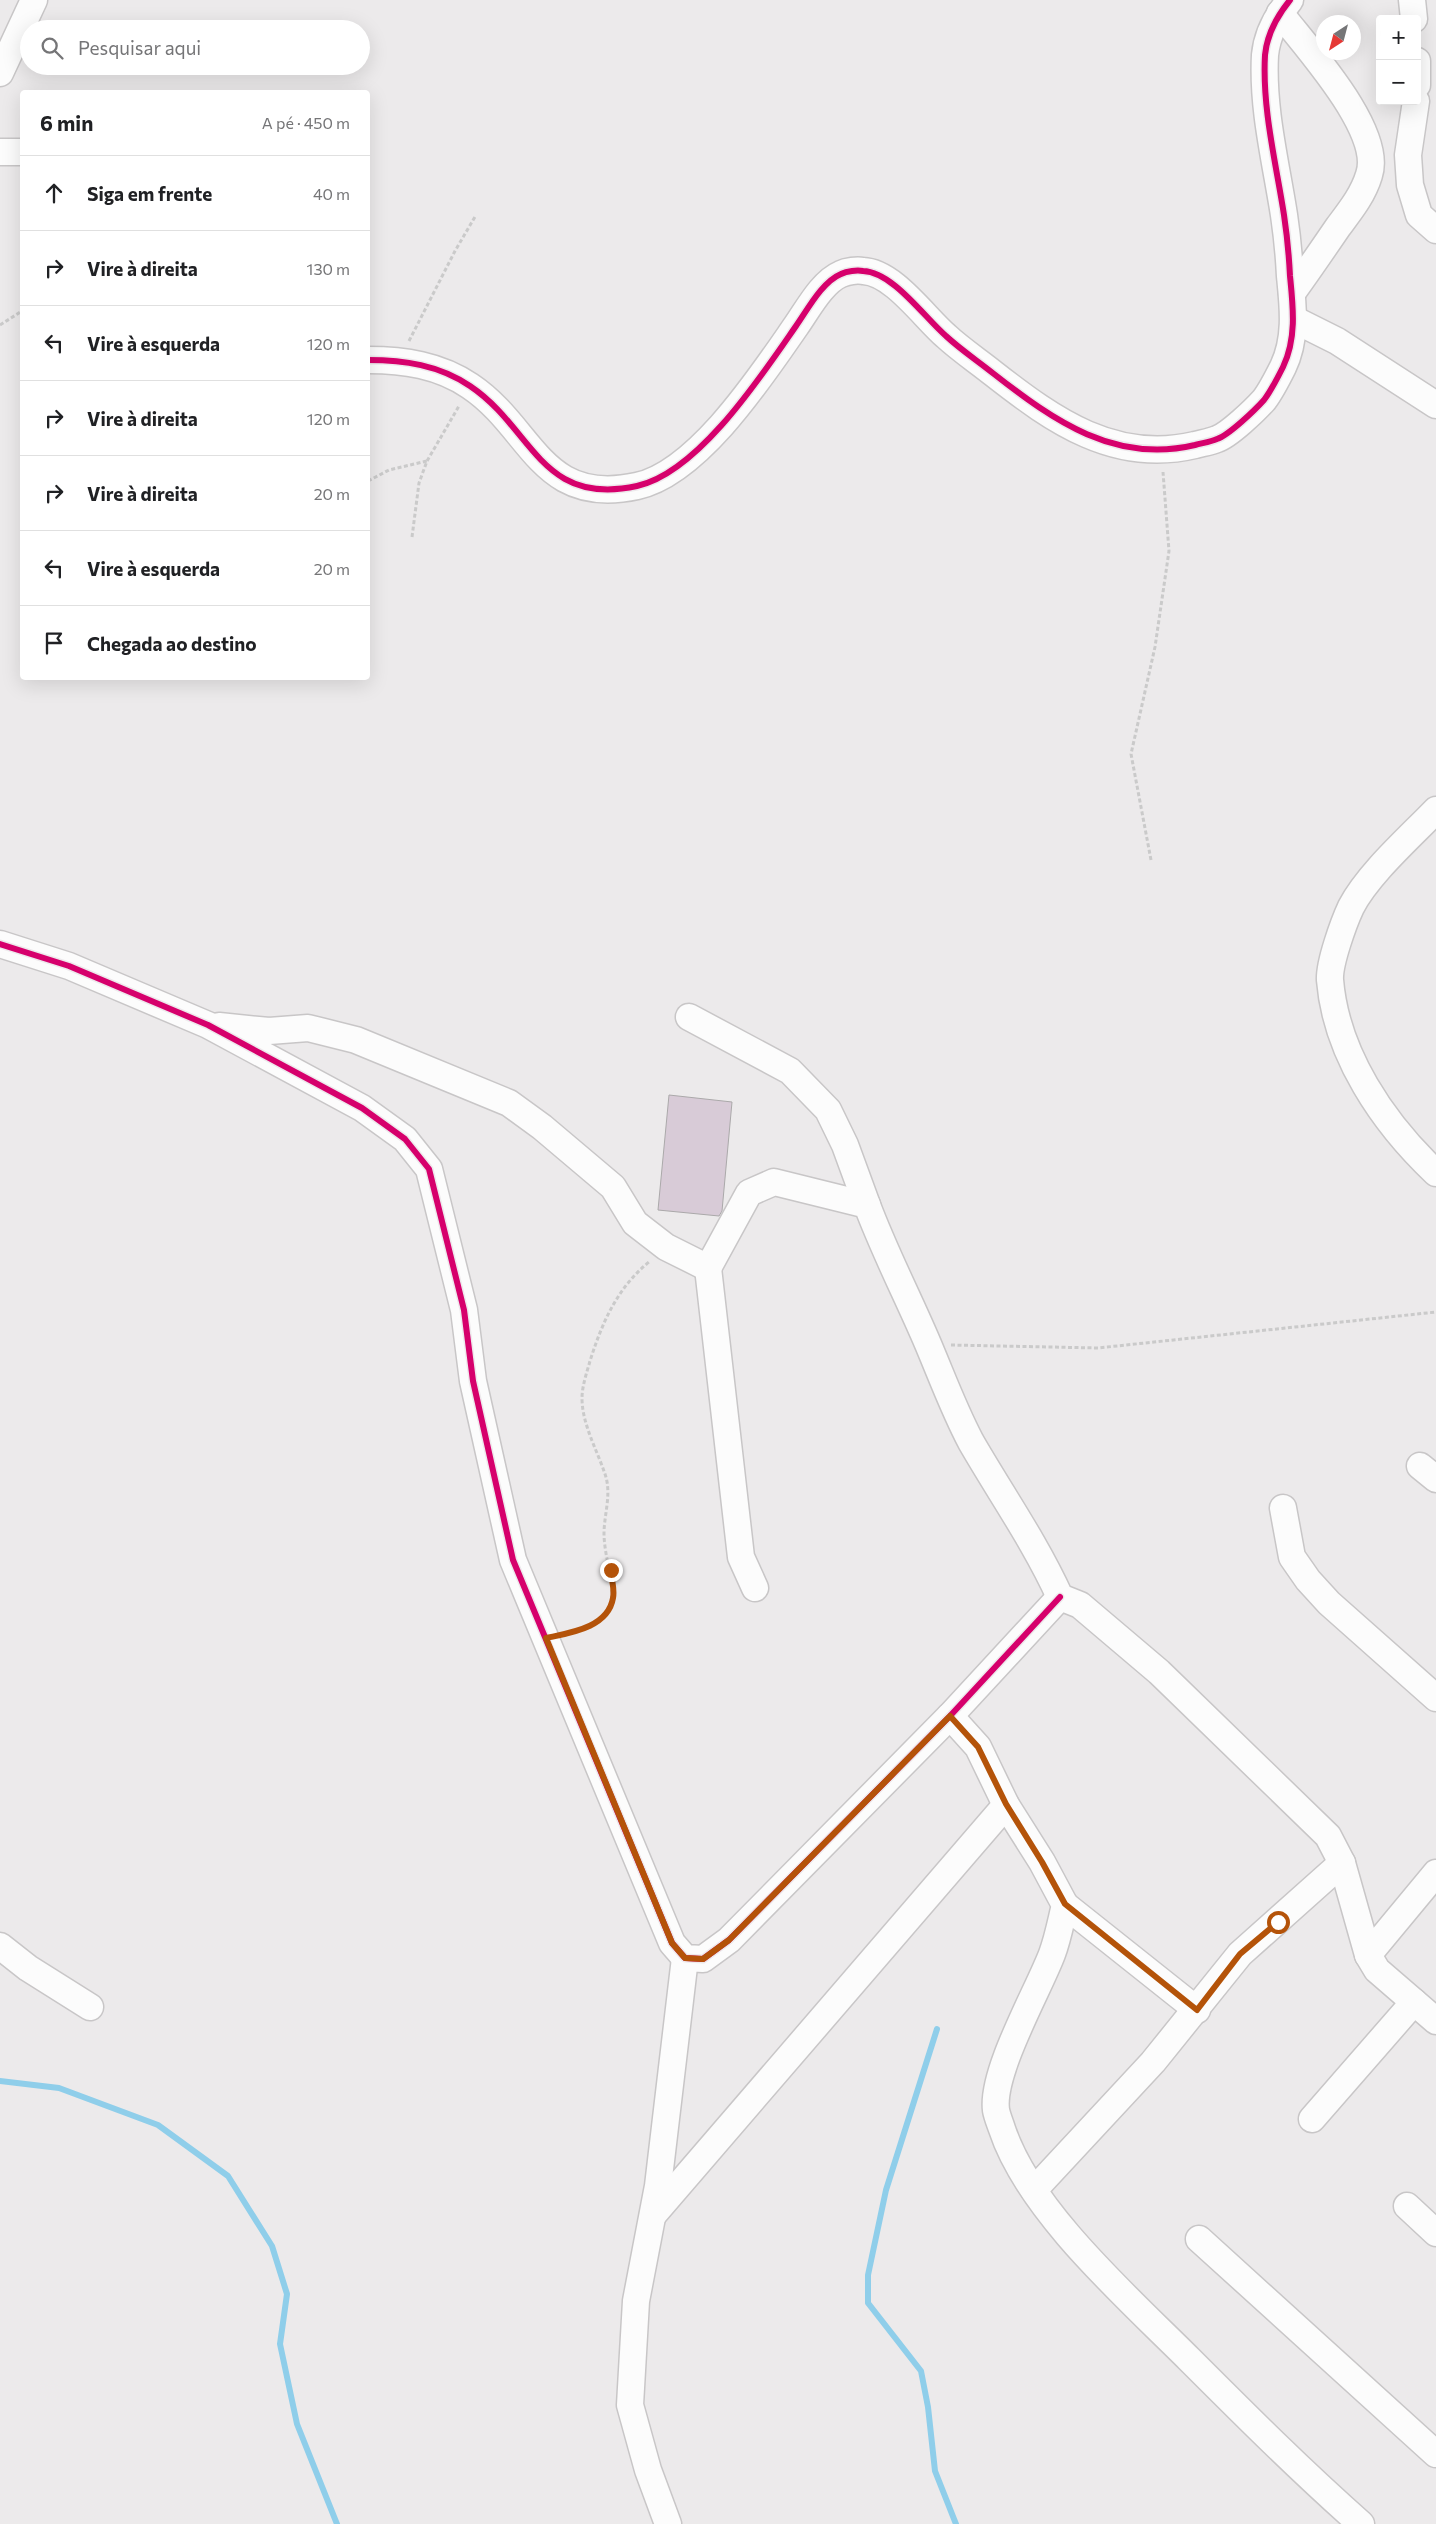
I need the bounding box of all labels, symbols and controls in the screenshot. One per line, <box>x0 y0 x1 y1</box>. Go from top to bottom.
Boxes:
north arrow <box>1316 15 1361 60</box>
map controls <box>1376 15 1421 105</box>
button: + <box>1376 15 1421 60</box>
search box <box>20 20 370 75</box>
icon: search <box>38 34 66 62</box>
text: Pesquisar aqui <box>78 36 201 59</box>
button: − <box>1376 60 1421 105</box>
text: 6 min <box>40 110 93 135</box>
text: A pé · 450 m <box>262 113 350 132</box>
icon: ahead <box>40 179 68 207</box>
text: Siga em frente <box>87 182 212 205</box>
text: 40 m <box>313 184 350 203</box>
icon: right <box>40 254 68 282</box>
text: Vire à direita <box>87 257 198 280</box>
text: 130 m <box>307 259 350 278</box>
icon: left <box>40 329 68 357</box>
text: Vire à esquerda <box>87 332 220 355</box>
text: 120 m <box>307 334 350 353</box>
icon: right <box>40 404 68 432</box>
text: Vire à direita <box>87 407 198 430</box>
text: 120 m <box>307 409 350 428</box>
icon: right <box>40 479 68 507</box>
text: Vire à direita <box>87 482 198 505</box>
text: 20 m <box>314 484 350 503</box>
icon: left <box>40 554 68 582</box>
text: Vire à esquerda <box>87 557 220 580</box>
text: 20 m <box>314 559 350 578</box>
icon: arrive <box>40 629 68 657</box>
text: Chegada ao destino <box>87 632 257 655</box>
route end <box>600 1559 623 1582</box>
route start <box>1267 1911 1290 1934</box>

